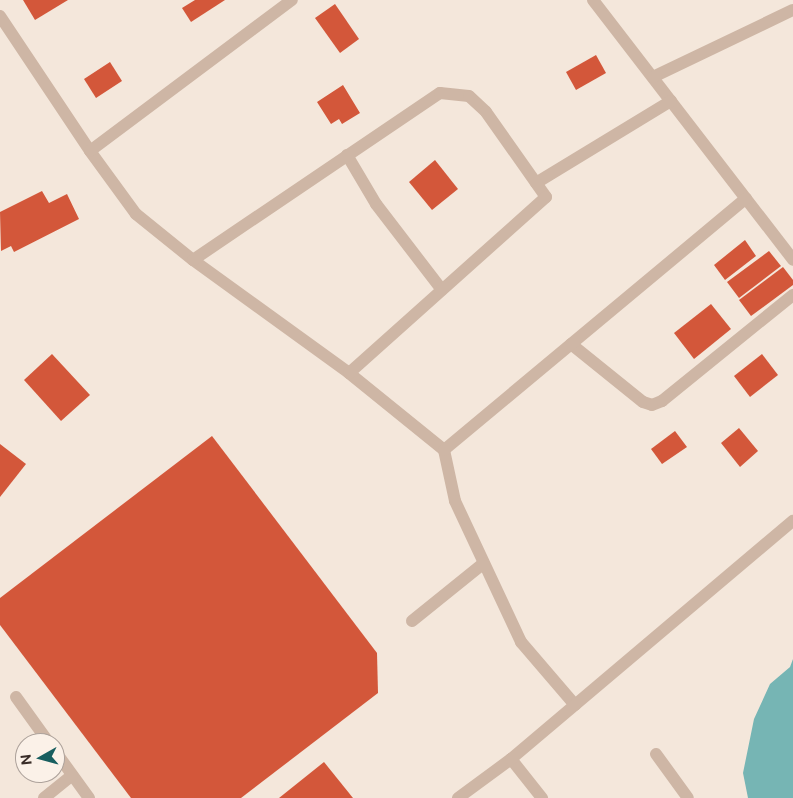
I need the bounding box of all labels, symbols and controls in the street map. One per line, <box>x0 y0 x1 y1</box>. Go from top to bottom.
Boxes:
north arrow <box>15 733 65 783</box>
text: N <box>17 753 35 766</box>

